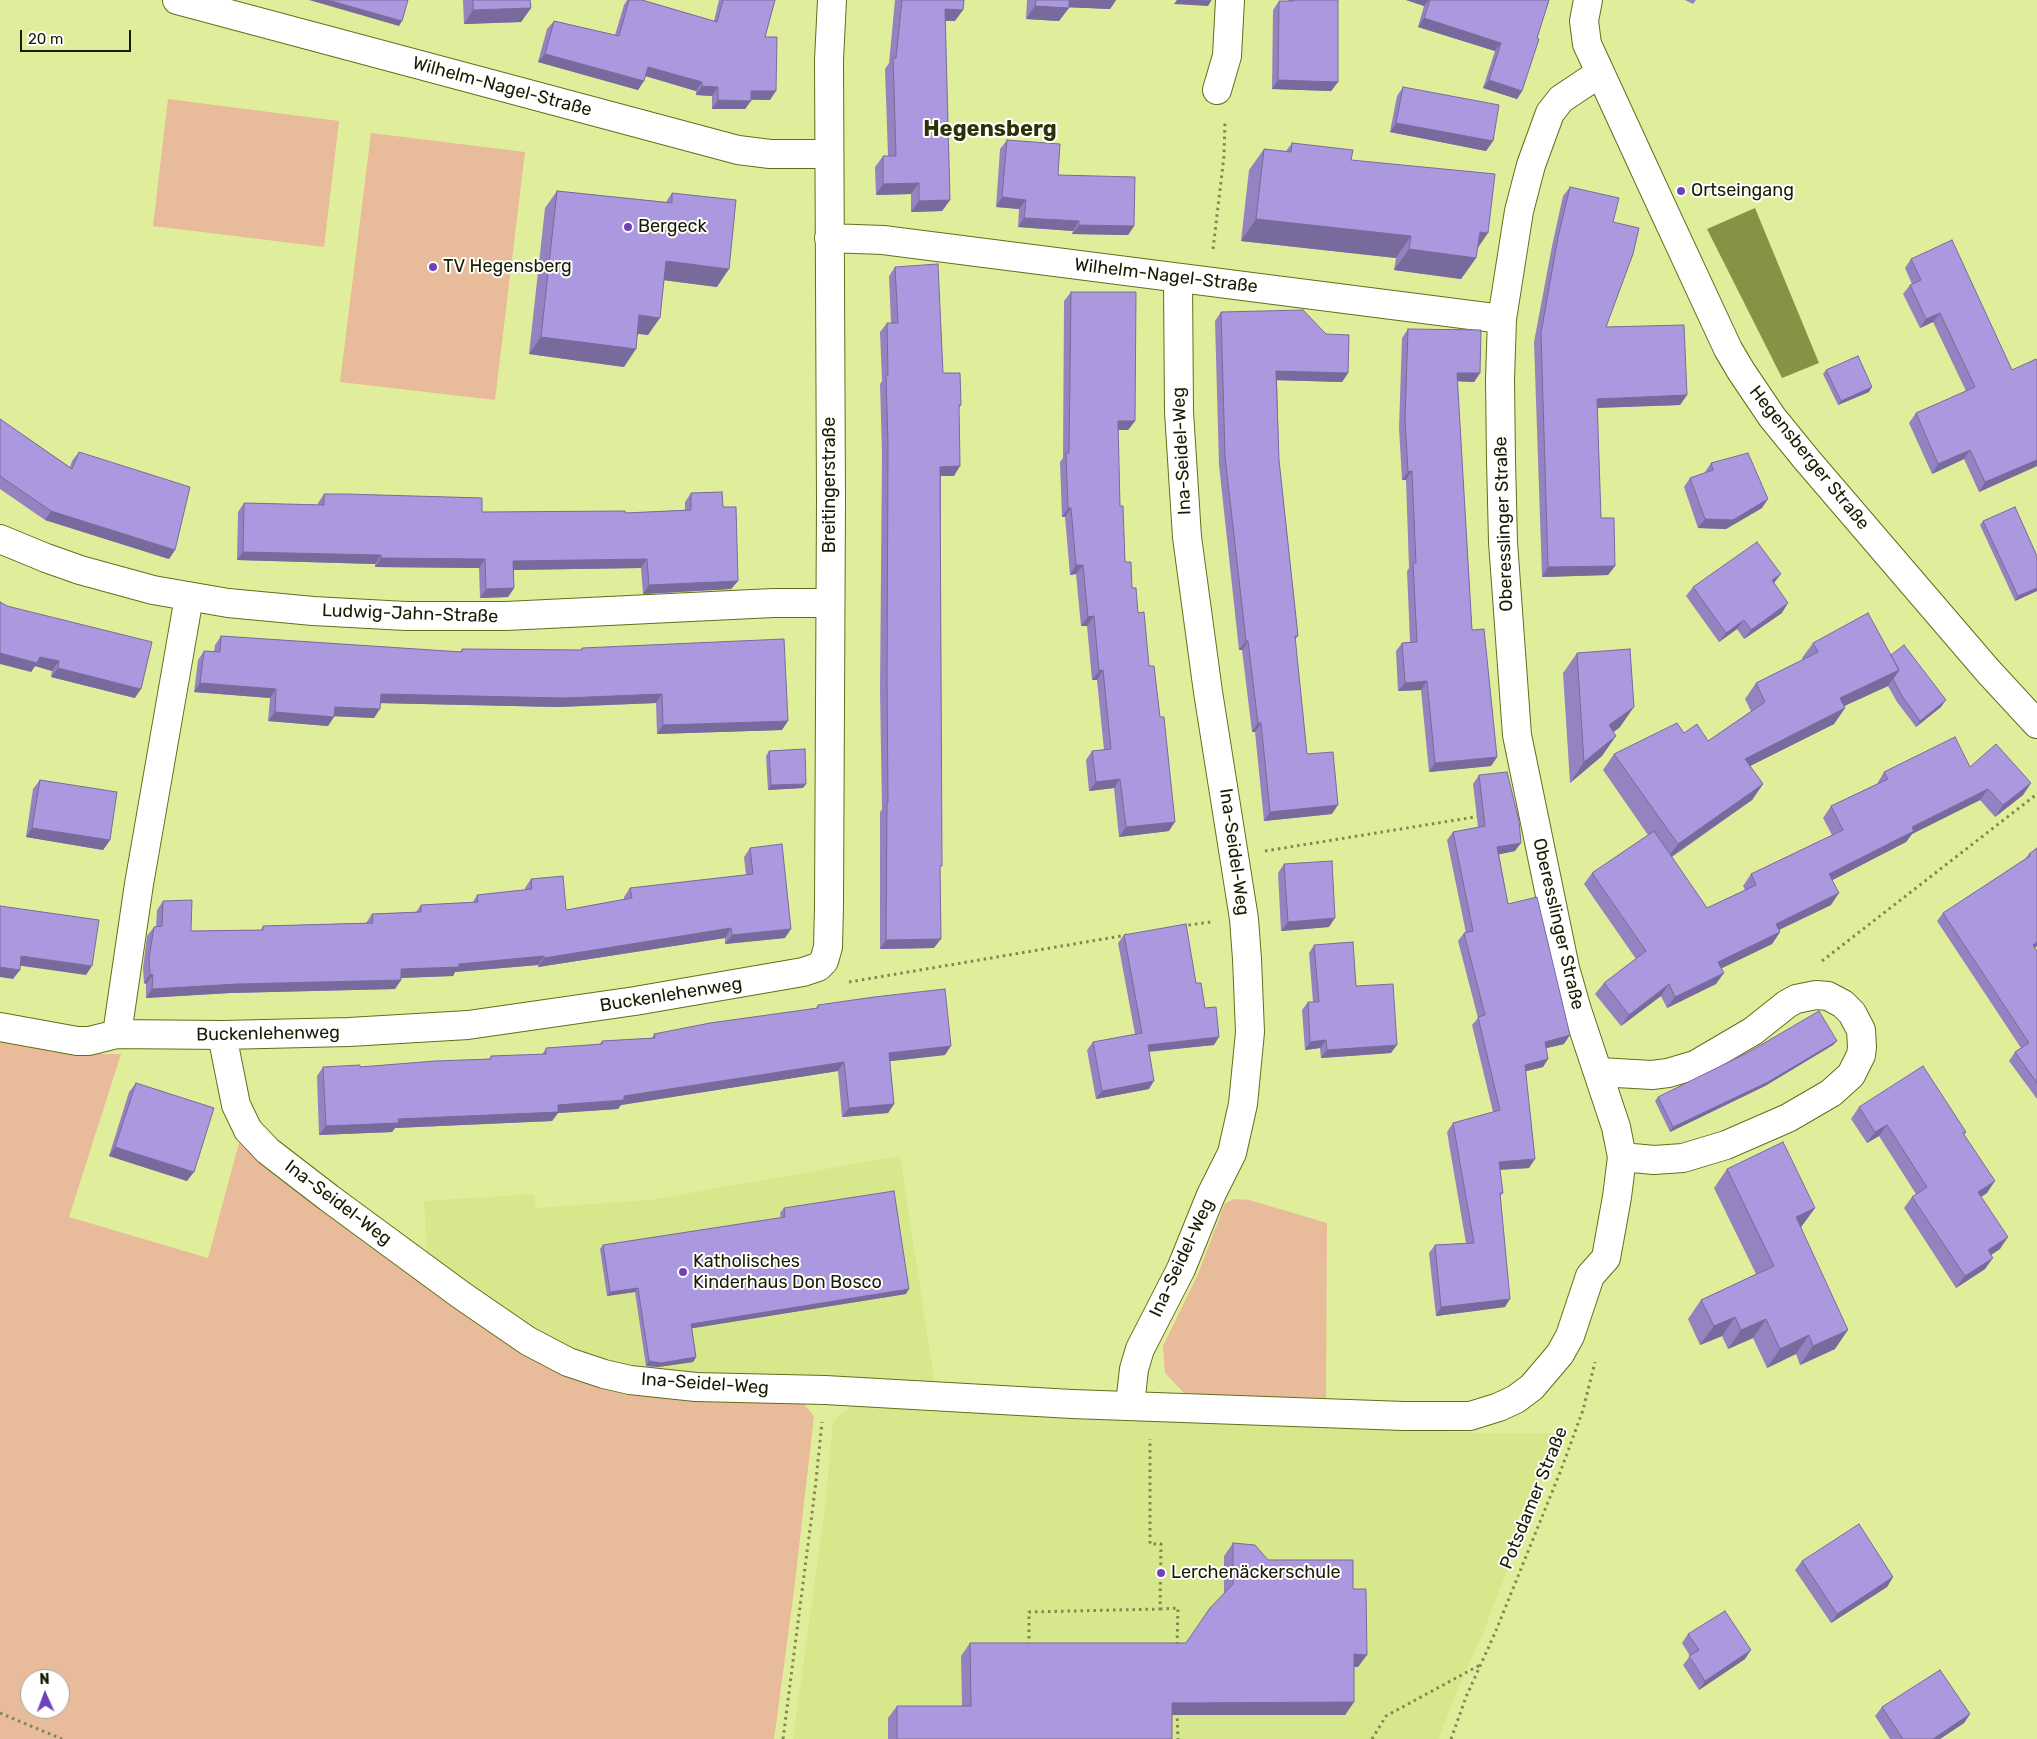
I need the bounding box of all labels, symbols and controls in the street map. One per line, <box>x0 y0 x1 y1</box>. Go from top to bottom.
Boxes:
scale bar <box>22 20 134 52</box>
text: 20 m <box>28 30 63 48</box>
street label: Wilhelm-Nagel-Straße <box>410 53 594 121</box>
district label: Hegensberg <box>923 117 1057 143</box>
place label: Ortseingang <box>1691 180 1794 202</box>
marker: Ortseingang <box>1675 185 1687 197</box>
place label: Bergeck <box>638 216 707 238</box>
marker: Bergeck <box>622 221 634 233</box>
street label: Wilhelm-Nagel-Straße <box>1073 254 1259 298</box>
place label: TV Hegensberg <box>443 256 572 278</box>
marker: TV Hegensberg <box>427 261 439 273</box>
street label: Hegensberger Straße <box>1744 382 1874 534</box>
street label: Ina-Seidel-Weg <box>1168 386 1196 516</box>
street label: Breitingerstraße <box>819 417 841 553</box>
street label: Oberesslinger Straße <box>1490 436 1518 612</box>
street label: Ludwig-Jahn-Straße <box>321 600 499 628</box>
street label: Ina-Seidel-Weg <box>1214 787 1254 917</box>
street label: Oberesslinger Straße <box>1528 836 1588 1012</box>
street label: Buckenlehenweg <box>598 973 744 1017</box>
street label: Buckenlehenweg <box>196 1022 340 1046</box>
street label: Ina-Seidel-Weg <box>280 1156 396 1250</box>
street label: Ina-Seidel-Weg <box>1145 1195 1219 1321</box>
place label: Katholisches Kinderhaus Don Bosco <box>693 1251 882 1294</box>
marker: Katholisches Kinderhaus Don Bosco <box>677 1266 689 1278</box>
street label: Ina-Seidel-Weg <box>640 1369 770 1399</box>
street label: Potsdamer Straße <box>1496 1424 1572 1572</box>
place label: Lerchenäckerschule <box>1171 1562 1341 1584</box>
marker: Lerchenäckerschule <box>1155 1567 1167 1579</box>
north arrow <box>20 1669 70 1719</box>
text: N <box>39 1671 50 1688</box>

